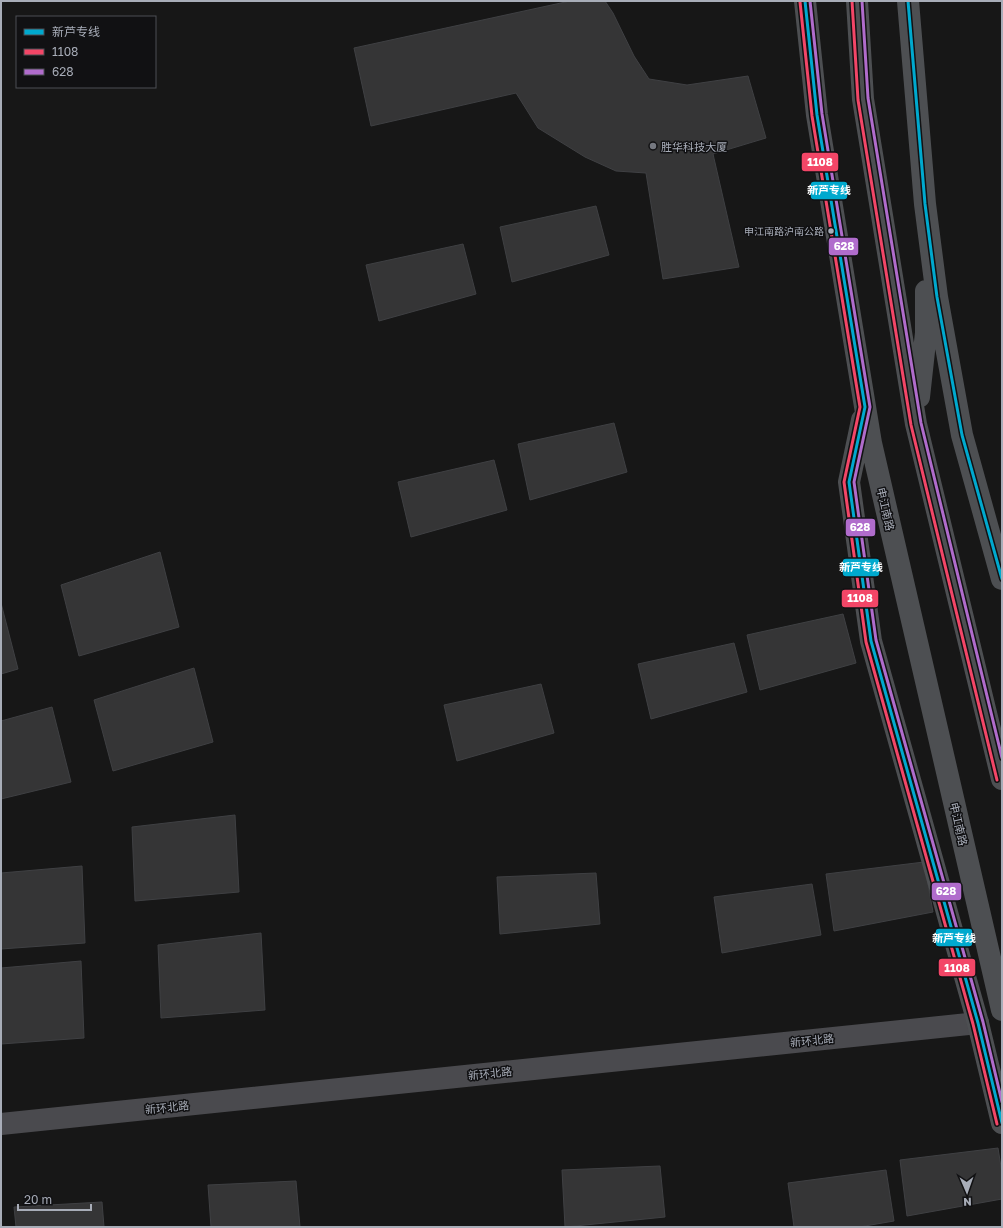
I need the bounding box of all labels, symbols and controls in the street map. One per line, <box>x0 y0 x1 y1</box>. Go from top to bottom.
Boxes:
legend <box>16 16 156 88</box>
text: 新芦专线 <box>52 24 100 39</box>
text: 1108 <box>52 44 78 59</box>
text: 628 <box>52 64 74 79</box>
place label: 胜华科技大厦 <box>661 140 727 153</box>
marker: 胜华科技大厦 <box>648 141 658 151</box>
line badge: 1108 <box>801 152 839 172</box>
text: 1108 <box>807 155 833 168</box>
line badge: 新芦专线 <box>810 181 848 200</box>
text: 新芦专线 <box>807 183 851 196</box>
place label: 申江南路沪南公路 <box>744 225 824 237</box>
marker: 申江南路沪南公路 <box>826 226 836 236</box>
line badge: 628 <box>828 237 859 256</box>
text: 628 <box>834 239 854 252</box>
street label: 申江南路 <box>875 486 897 532</box>
line badge: 628 <box>845 518 876 537</box>
text: 628 <box>850 520 870 533</box>
line badge: 新芦专线 <box>842 558 880 577</box>
text: 新芦专线 <box>839 560 883 573</box>
line badge: 1108 <box>841 589 879 608</box>
text: 1108 <box>847 591 873 604</box>
street label: 申江南路 <box>948 801 970 847</box>
line badge: 628 <box>931 882 962 901</box>
text: 628 <box>936 884 956 897</box>
line badge: 新芦专线 <box>935 928 973 947</box>
text: 新芦专线 <box>932 931 976 944</box>
line badge: 1108 <box>938 958 976 977</box>
text: 1108 <box>944 961 970 974</box>
street label: 新环北路 <box>789 1031 835 1049</box>
street label: 新环北路 <box>467 1064 513 1082</box>
street label: 新环北路 <box>144 1098 190 1116</box>
north arrow <box>947 1172 987 1212</box>
scale bar <box>18 1186 91 1212</box>
text: 20 m <box>24 1192 52 1207</box>
text: N <box>963 1196 972 1209</box>

